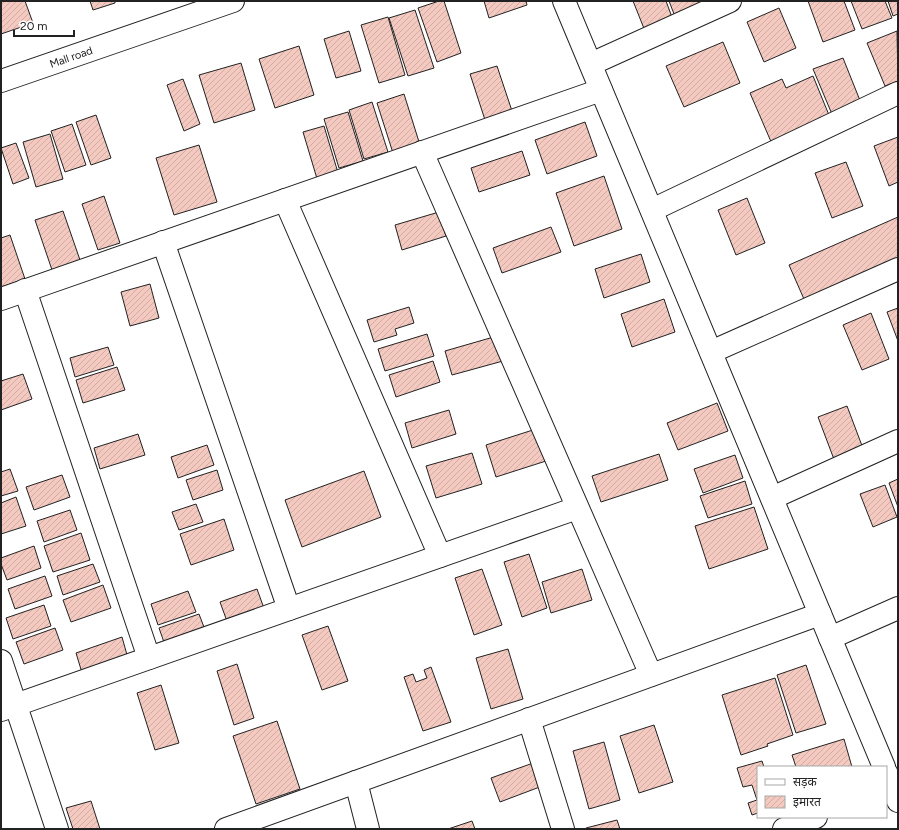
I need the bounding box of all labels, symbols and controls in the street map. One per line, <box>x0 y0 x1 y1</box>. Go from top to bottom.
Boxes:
scale bar <box>14 12 74 38</box>
text: 20 m <box>20 19 48 33</box>
street label: Mall road <box>48 44 94 71</box>
legend <box>757 766 887 818</box>
text: सड़क <box>793 775 818 789</box>
text: इमारत <box>793 795 822 809</box>

